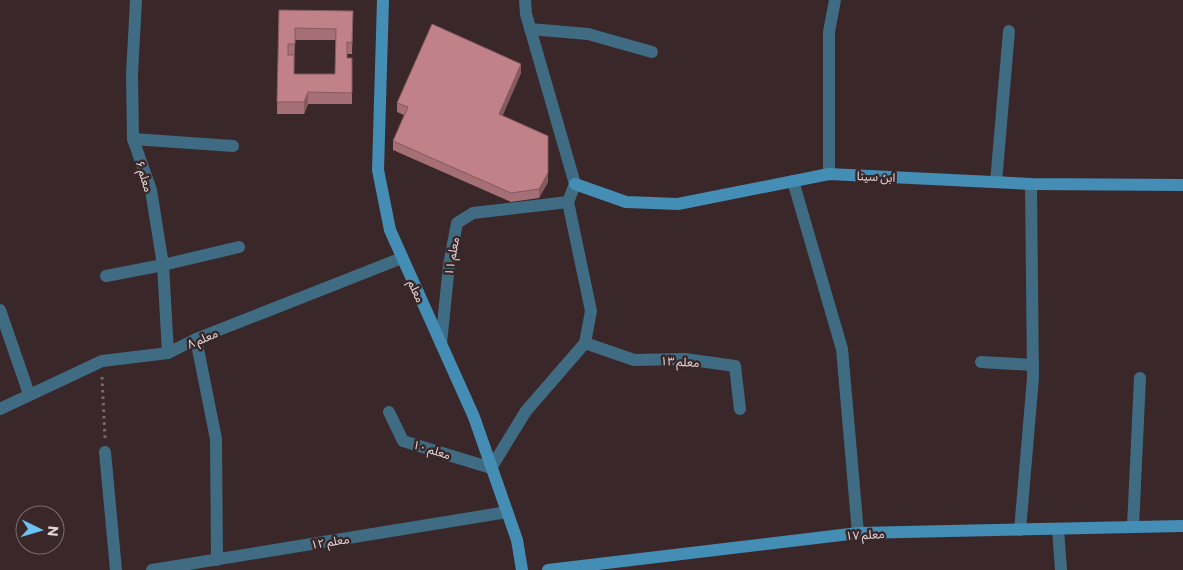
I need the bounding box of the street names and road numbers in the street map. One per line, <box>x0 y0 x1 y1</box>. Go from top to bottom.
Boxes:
street label: معلم ۶ <box>131 159 156 194</box>
street label: ابن سینا <box>856 168 896 185</box>
street label: معلم ۱۱ <box>441 236 464 277</box>
street label: معلم <box>403 278 428 306</box>
street label: معلم ۸ <box>185 325 221 353</box>
street label: معلم ۱۳ <box>660 353 700 372</box>
street label: معلم ۱۰ <box>410 437 453 464</box>
street label: معلم ۱۷ <box>845 526 885 545</box>
street label: معلم ۱۲ <box>310 531 351 554</box>

